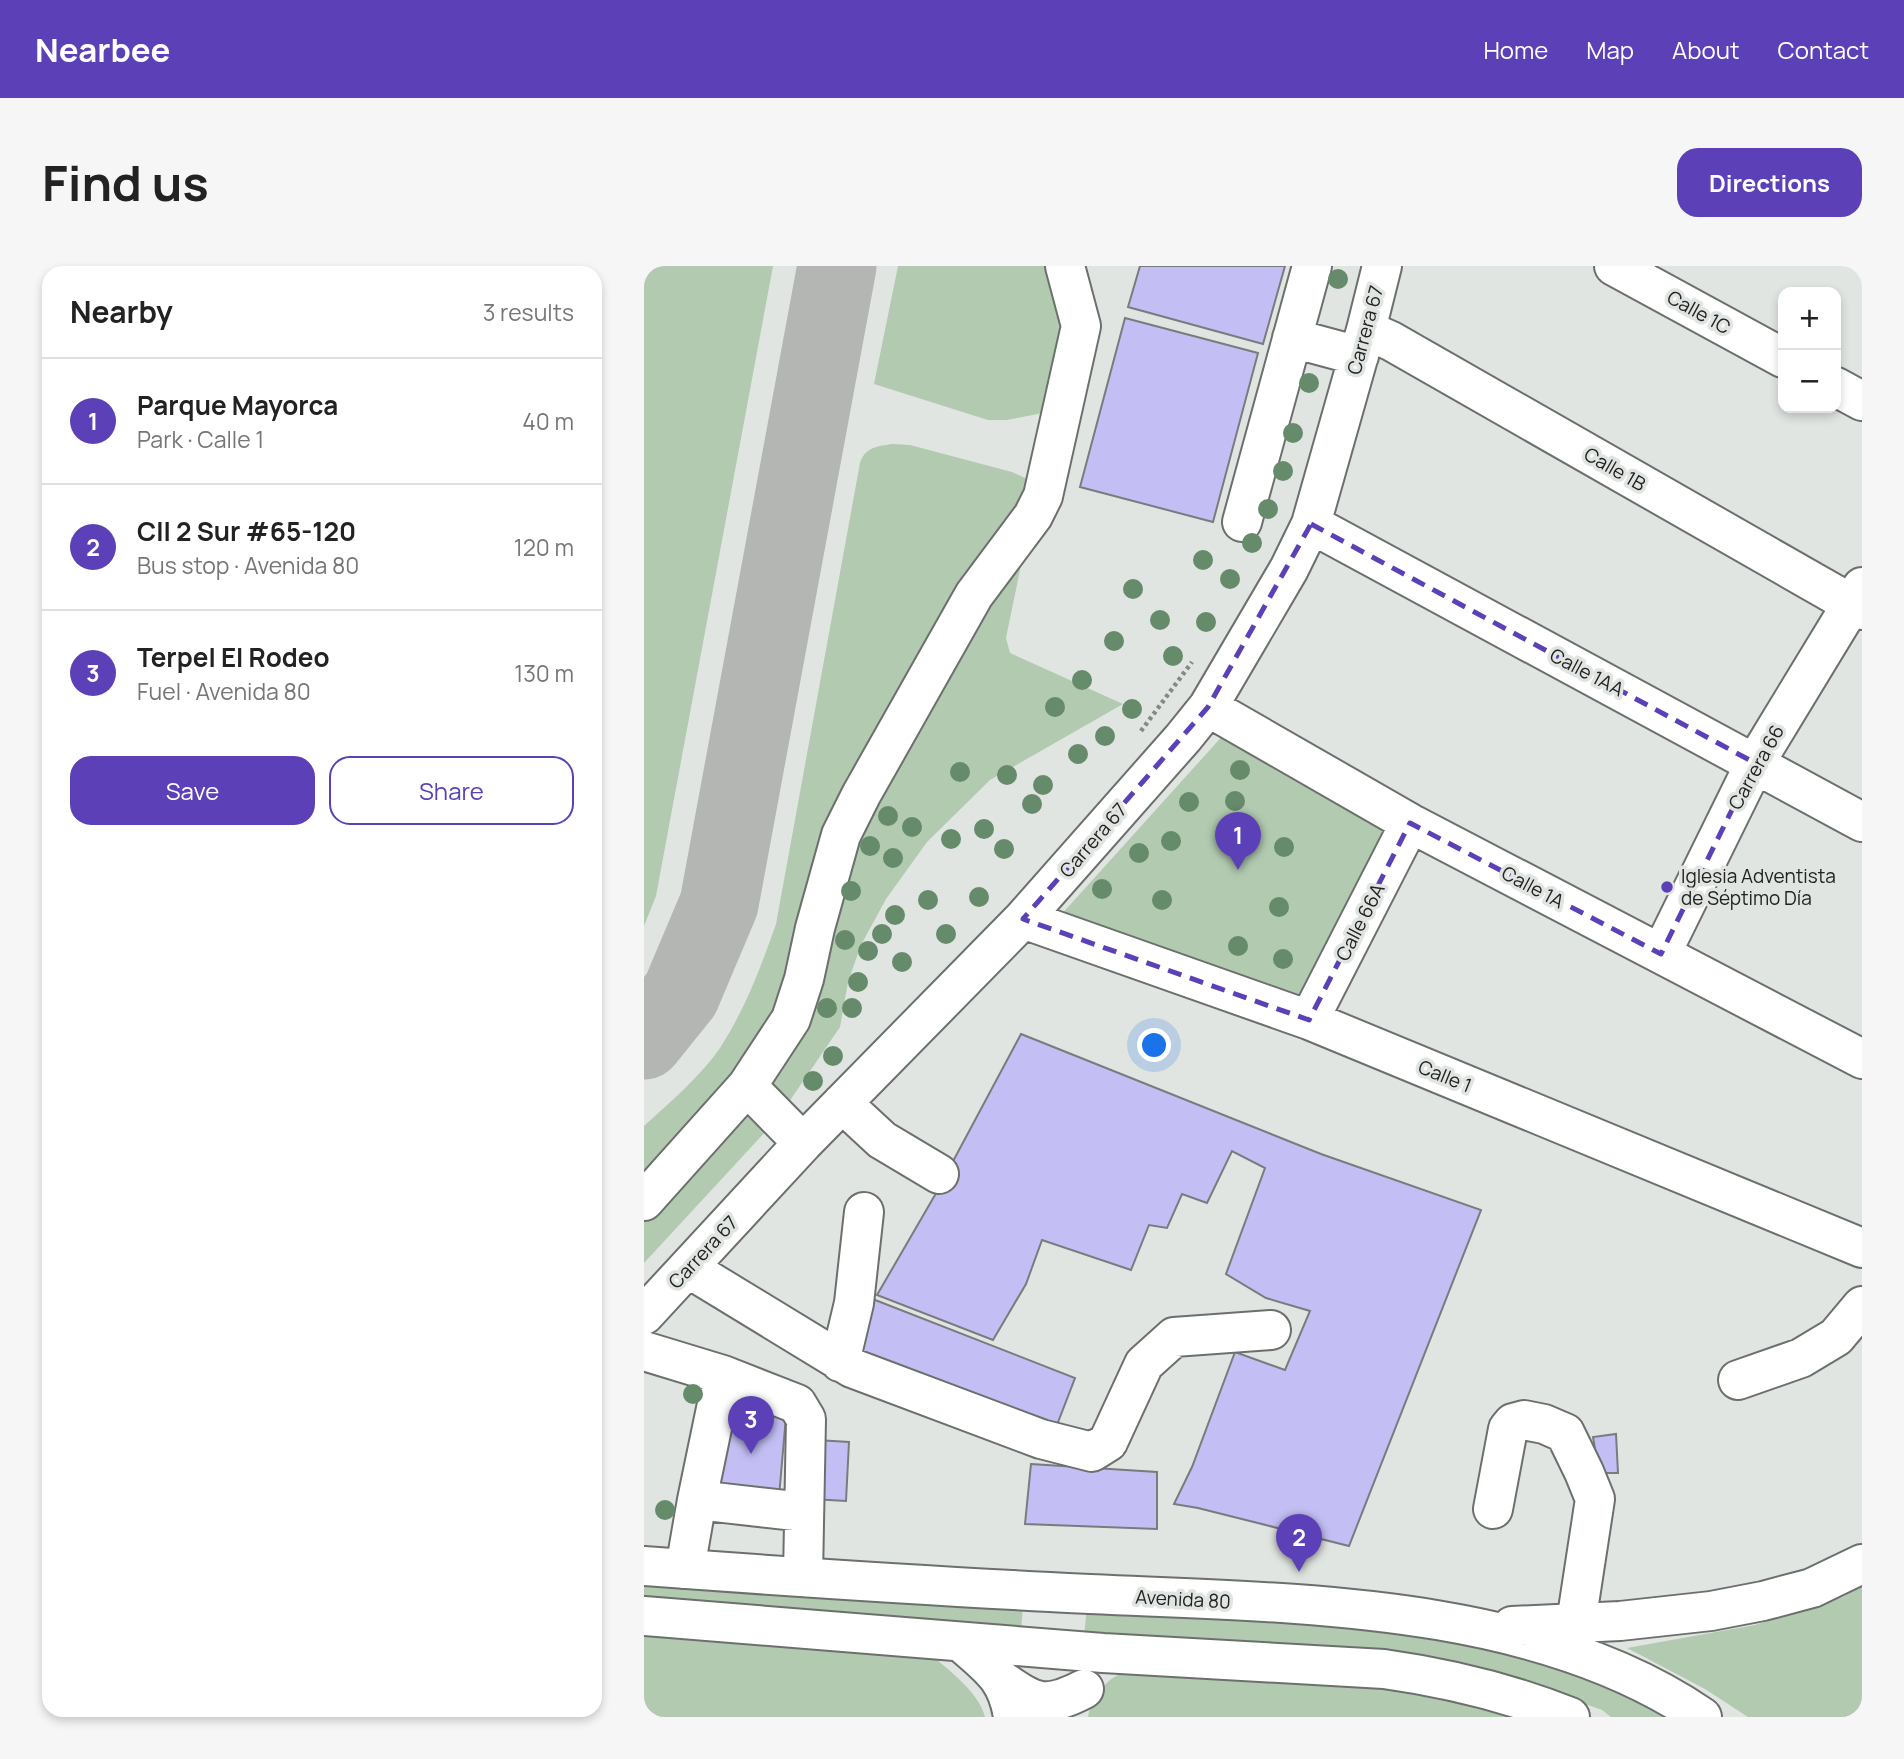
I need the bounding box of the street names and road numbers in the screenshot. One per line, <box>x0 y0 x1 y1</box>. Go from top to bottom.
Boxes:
street label: Carrera 67 <box>1341 283 1389 377</box>
street label: Calle 1C <box>1663 284 1735 340</box>
street label: Calle 1B <box>1579 441 1651 497</box>
street label: Calle 1AA <box>1546 642 1628 702</box>
street label: Carrera 66 <box>1722 720 1790 814</box>
street label: Carrera 67 <box>1053 797 1133 883</box>
street label: Calle 1A <box>1497 860 1569 914</box>
street label: Calle 66A <box>1329 879 1391 965</box>
street label: Calle 1 <box>1414 1054 1476 1098</box>
street label: Carrera 67 <box>662 1210 744 1294</box>
street label: Avenida 80 <box>1135 1584 1231 1614</box>

